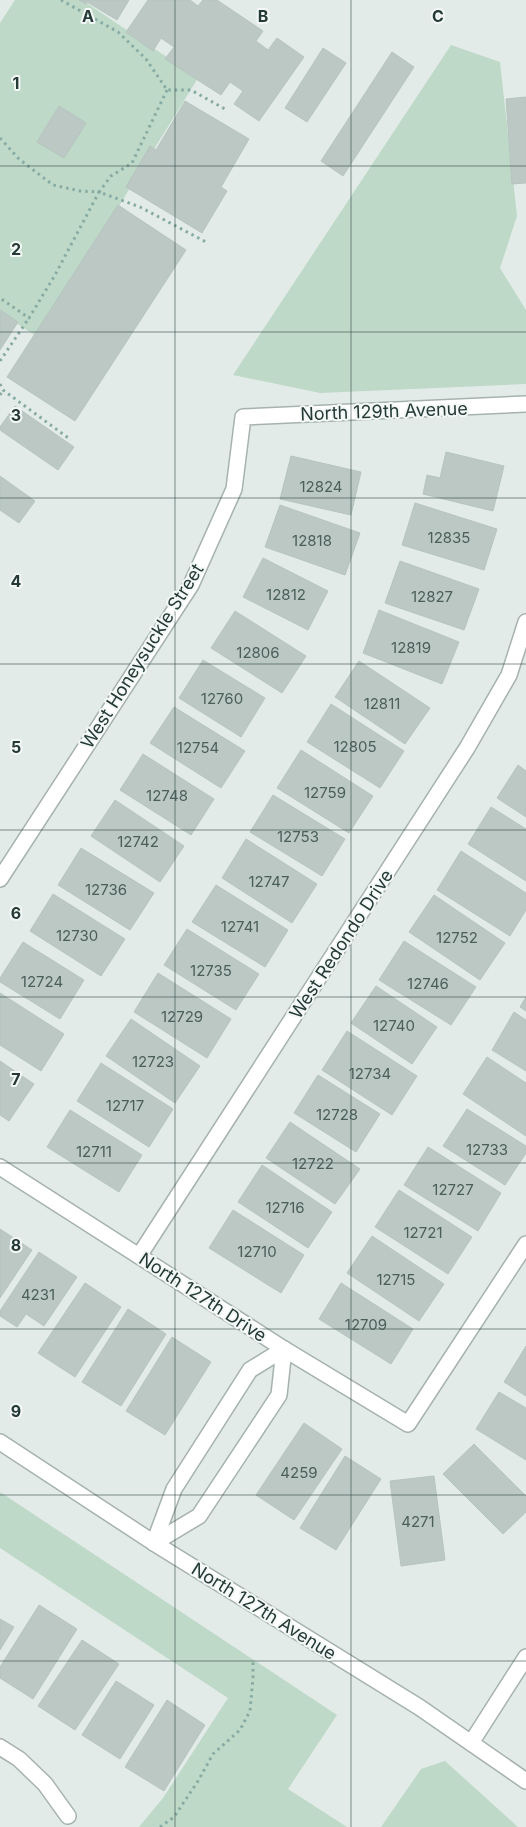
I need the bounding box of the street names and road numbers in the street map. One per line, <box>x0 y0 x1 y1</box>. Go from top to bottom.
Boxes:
street label: North 129th Avenue <box>300 398 468 424</box>
street label: West Honeysuckle Street <box>76 560 208 752</box>
street label: West Redondo Drive <box>285 865 397 1023</box>
street label: North 127th Drive <box>135 1248 271 1346</box>
street label: North 127th Avenue <box>188 1558 340 1664</box>

